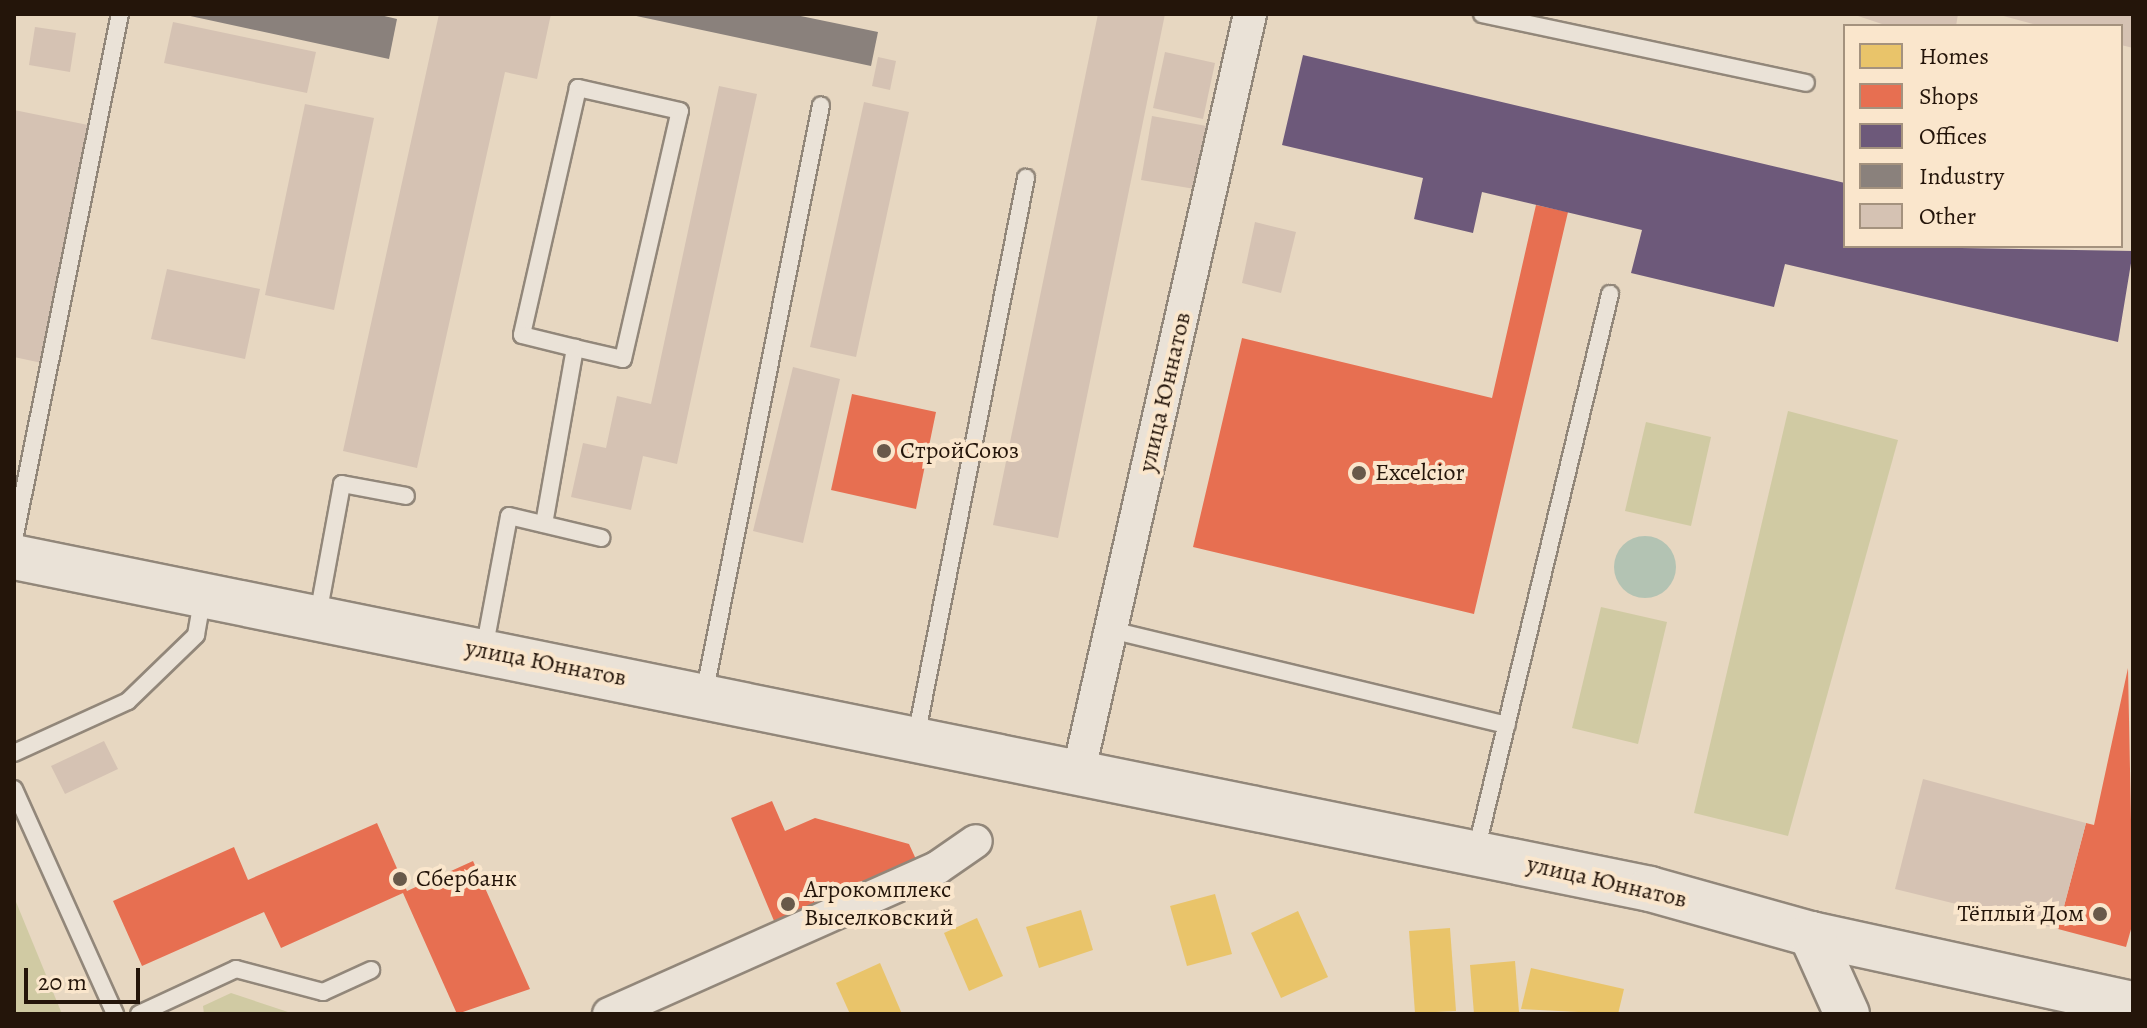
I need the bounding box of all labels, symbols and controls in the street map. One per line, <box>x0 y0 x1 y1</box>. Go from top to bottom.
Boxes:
legend <box>1843 24 2123 248</box>
text: Homes <box>1919 40 1989 72</box>
text: Shops <box>1919 80 1979 112</box>
text: Offices <box>1919 120 1987 152</box>
text: Industry <box>1919 160 2004 192</box>
text: Other <box>1919 200 1976 232</box>
street label: улица Юннатов <box>1133 309 1197 475</box>
place label: СтройСоюз <box>900 437 1019 465</box>
marker: СтройСоюз <box>875 442 893 460</box>
place label: Excelcior <box>1375 459 1465 487</box>
marker: Excelcior <box>1350 464 1368 482</box>
street label: улица Юннатов <box>463 633 629 693</box>
street label: улица Юннатов <box>1524 850 1690 914</box>
place label: Сбербанк <box>416 865 517 893</box>
marker: Сбербанк <box>391 870 409 888</box>
place label: Агрокомплекс Выселковский <box>804 876 953 932</box>
marker: Агрокомплекс Выселковский <box>779 895 797 913</box>
place label: Тёплый Дом <box>1957 900 2084 928</box>
marker: Тёплый Дом <box>2091 905 2109 923</box>
scale bar <box>28 952 144 1002</box>
text: 20 m <box>38 966 87 998</box>

